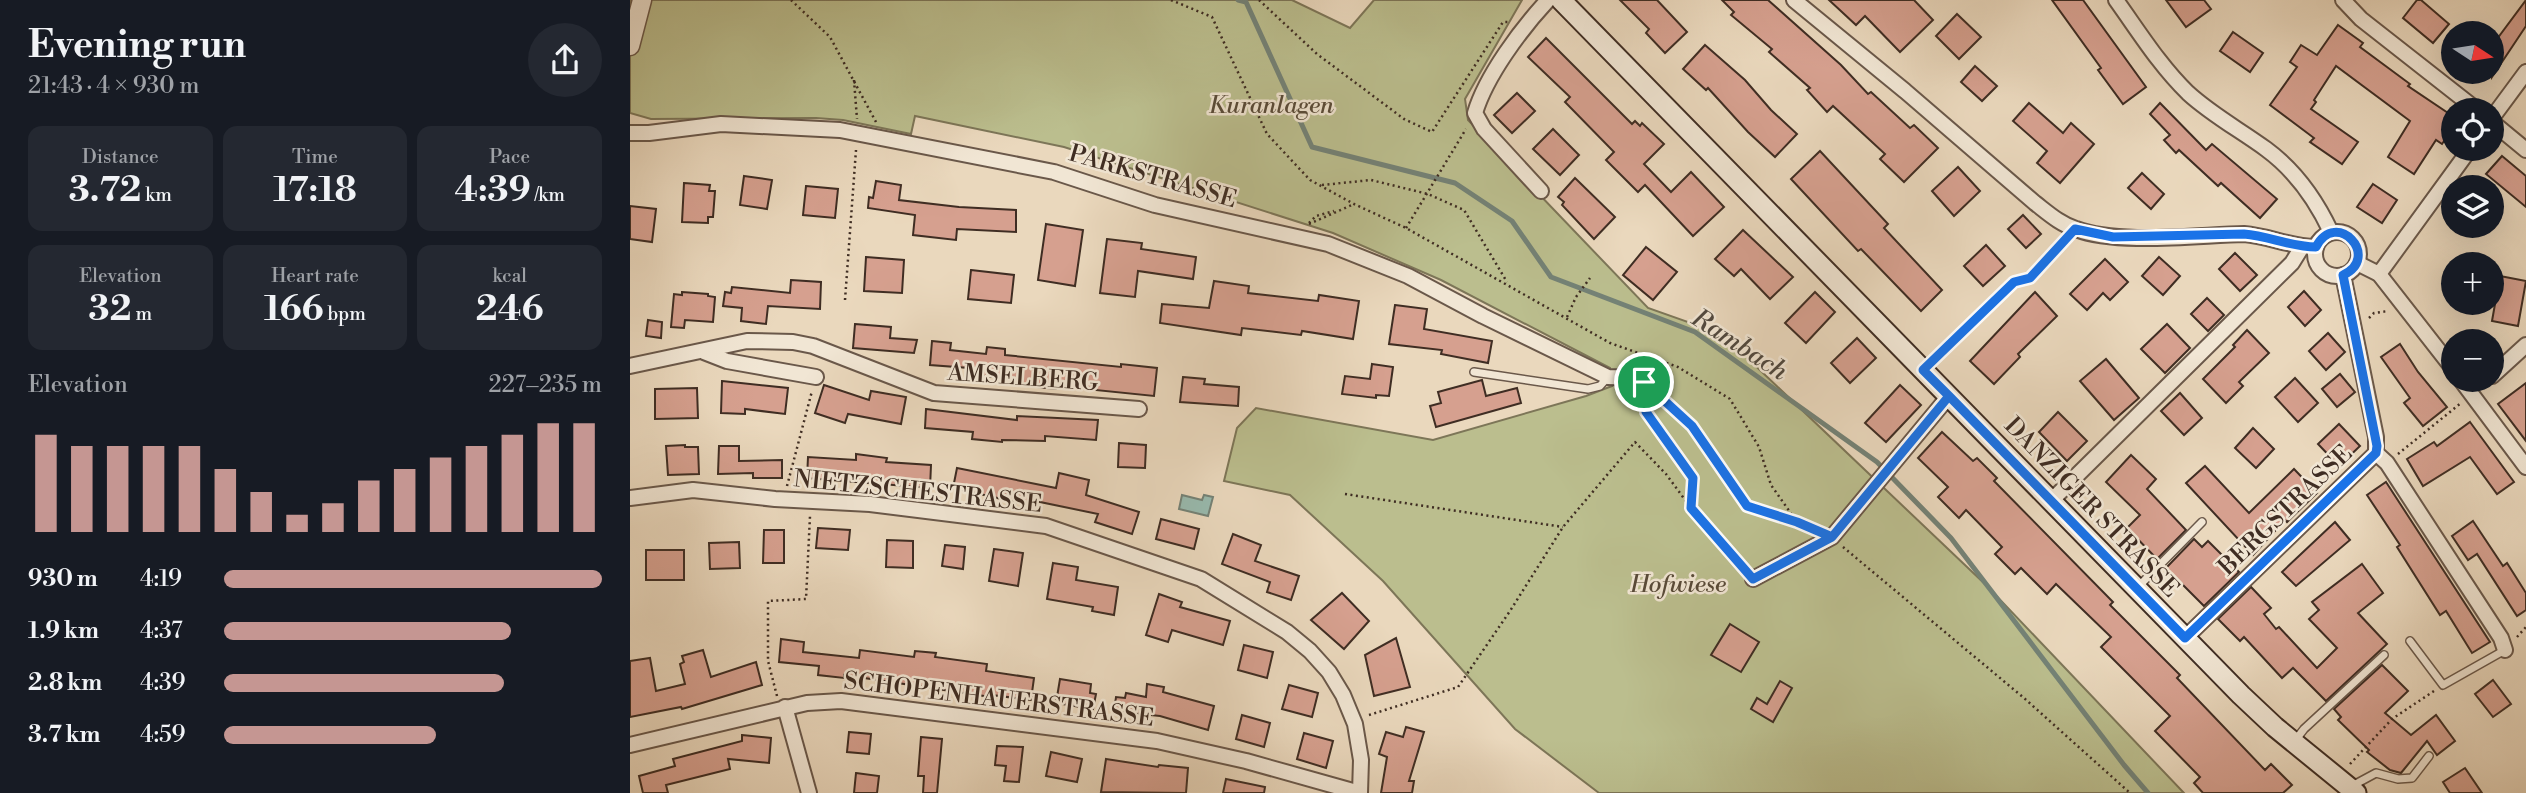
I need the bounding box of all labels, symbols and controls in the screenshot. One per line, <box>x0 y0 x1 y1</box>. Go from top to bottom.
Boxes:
north arrow <box>2441 21 2504 84</box>
map controls <box>2441 21 2504 392</box>
text: Evening run <box>28 22 246 69</box>
button: share <box>528 23 602 97</box>
text: 21:43 · 4 × 930 m <box>28 72 199 100</box>
park label: Kuranlagen <box>1208 91 1334 121</box>
button: locate <box>2441 98 2504 161</box>
street label: PARKSTRASSE <box>1065 139 1240 215</box>
text: Distance <box>82 145 159 169</box>
text: Time <box>292 145 338 169</box>
text: Pace <box>489 145 530 169</box>
text: 3.72 <box>69 169 141 212</box>
text: 17:18 <box>273 169 357 212</box>
text: 4:39 <box>455 169 531 212</box>
button: layers <box>2441 175 2504 238</box>
text: km <box>141 183 172 207</box>
text: /km <box>531 183 565 207</box>
button: + <box>2441 252 2504 315</box>
text: Elevation <box>79 264 161 288</box>
text: Heart rate <box>271 264 359 288</box>
text: kcal <box>492 264 527 288</box>
text: 32 <box>89 288 132 331</box>
text: 166 <box>264 288 324 331</box>
text: 246 <box>476 288 543 331</box>
water label: Rambach <box>1685 301 1794 388</box>
text: m <box>132 302 152 326</box>
text: bpm <box>324 302 366 326</box>
button: − <box>2441 329 2504 392</box>
pin <box>1614 352 1674 412</box>
street label: AMSELBERG <box>945 358 1100 398</box>
icon: arrive <box>1625 363 1663 401</box>
text: Elevation <box>28 371 128 399</box>
text: 227–235 m <box>489 371 602 399</box>
street label: DANZIGER STRASSE <box>1997 411 2185 604</box>
street label: BERGSTRASSE <box>2212 439 2359 583</box>
street label: NIETZSCHESTRASSE <box>792 464 1044 520</box>
text: 930 m <box>28 565 98 593</box>
text: 4:19 <box>140 565 182 593</box>
park label: Hofwiese <box>1629 570 1726 600</box>
text: 1.9 km <box>28 617 99 645</box>
text: 4:37 <box>140 617 183 645</box>
street label: SCHOPENHAUERSTRASSE <box>842 666 1156 734</box>
text: 2.8 km <box>28 669 102 697</box>
text: 4:39 <box>140 669 186 697</box>
text: 3.7 km <box>28 721 101 749</box>
text: 4:59 <box>140 721 186 749</box>

